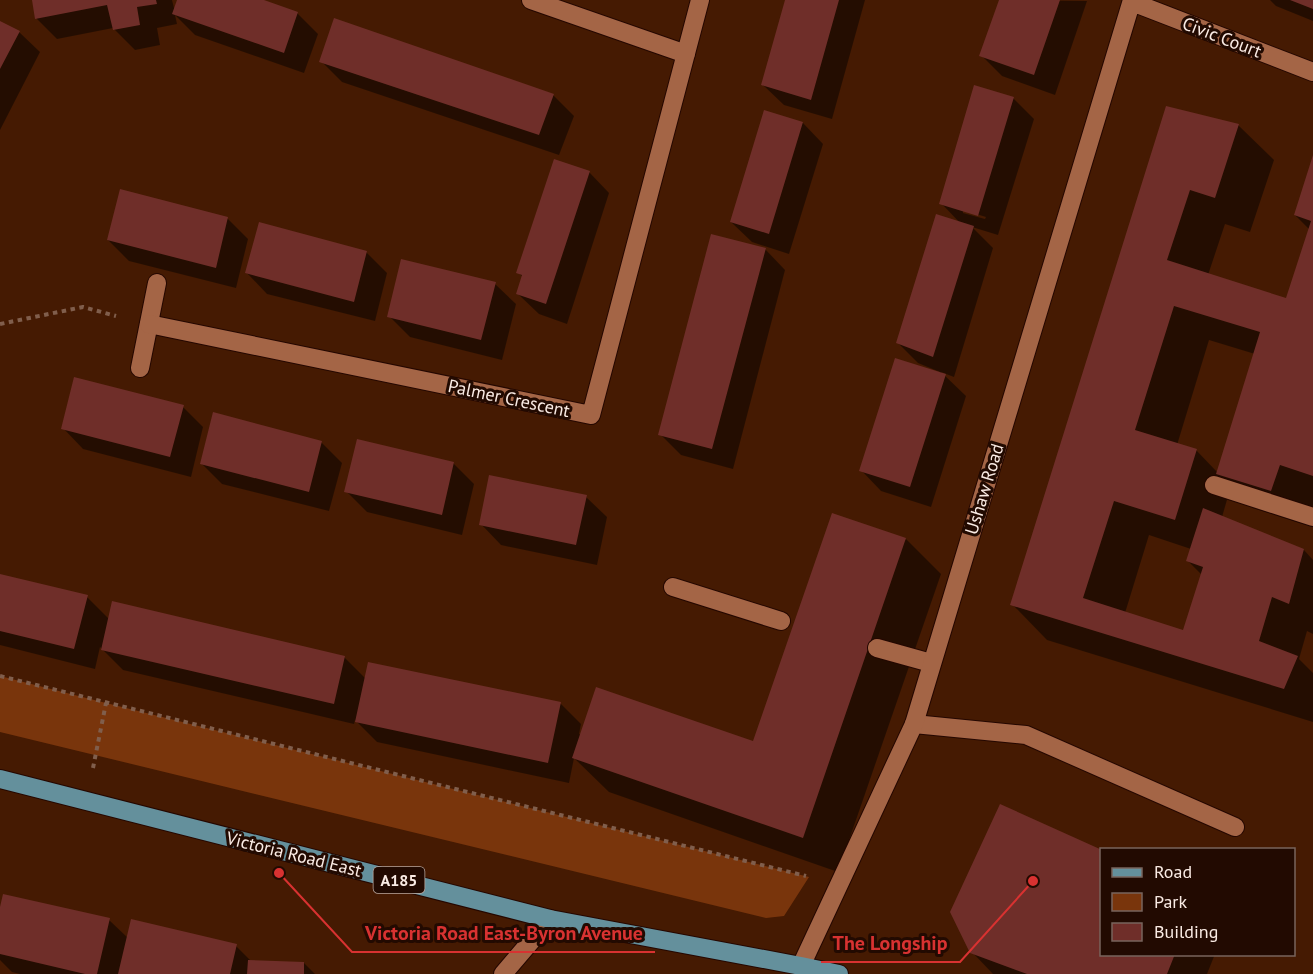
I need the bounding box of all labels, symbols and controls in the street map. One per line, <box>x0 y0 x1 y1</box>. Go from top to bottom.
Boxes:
street label: Civic Court <box>1179 11 1265 63</box>
street label: Palmer Crescent <box>446 374 572 422</box>
street label: Ushaw Road <box>959 441 1009 537</box>
street label: Victoria Road East <box>223 826 364 882</box>
legend <box>1100 848 1295 956</box>
text: Road <box>1154 860 1192 883</box>
road number: A185 <box>374 867 424 893</box>
text: Park <box>1154 890 1187 913</box>
callout: Victoria Road East-Byron Avenue <box>352 914 655 952</box>
text: Victoria Road East-Byron Avenue <box>364 920 643 946</box>
text: Building <box>1154 920 1218 943</box>
callout: The Longship <box>821 924 960 962</box>
text: The Longship <box>833 930 948 956</box>

